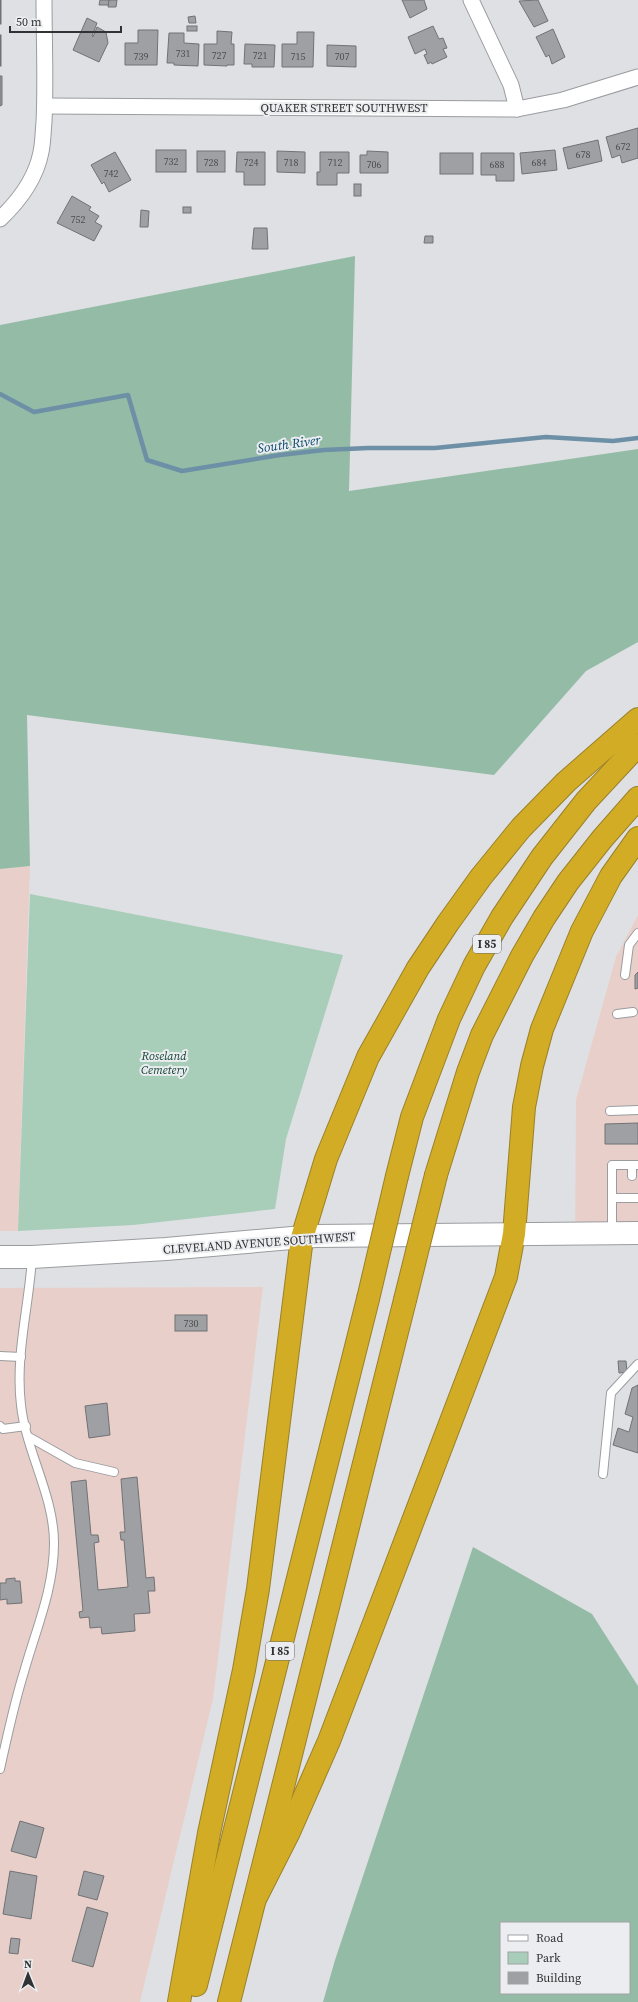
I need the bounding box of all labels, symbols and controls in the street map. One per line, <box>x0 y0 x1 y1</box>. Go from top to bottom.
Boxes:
scale bar <box>10 8 121 34</box>
text: 50 m <box>16 14 42 30</box>
house number: 731 <box>176 47 191 60</box>
house number: 727 <box>212 49 227 62</box>
house number: 721 <box>253 49 268 62</box>
house number: 739 <box>134 50 149 63</box>
house number: 715 <box>291 50 306 63</box>
house number: 707 <box>335 50 350 63</box>
street label: QUAKER STREET SOUTHWEST <box>261 100 428 116</box>
house number: 672 <box>616 140 631 153</box>
house number: 678 <box>576 148 591 161</box>
house number: 732 <box>164 155 179 168</box>
house number: 728 <box>204 156 219 169</box>
house number: 724 <box>244 156 259 169</box>
house number: 718 <box>284 156 299 169</box>
house number: 712 <box>328 156 343 169</box>
house number: 684 <box>532 156 547 169</box>
house number: 706 <box>367 158 382 171</box>
house number: 688 <box>490 158 505 171</box>
house number: 742 <box>104 167 119 180</box>
house number: 752 <box>71 213 86 226</box>
water label: South River <box>257 431 322 457</box>
road number: I 85 <box>473 935 501 953</box>
park label: Roseland Cemetery <box>140 1048 187 1078</box>
street label: CLEVELAND AVENUE SOUTHWEST <box>162 1228 356 1258</box>
house number: 730 <box>184 1317 199 1330</box>
road number: I 85 <box>266 1642 294 1660</box>
legend <box>500 1922 630 1994</box>
text: Road <box>536 1930 563 1946</box>
text: Park <box>536 1950 561 1966</box>
north arrow <box>8 1954 48 1994</box>
text: N <box>24 1957 32 1972</box>
text: Building <box>536 1970 581 1986</box>

